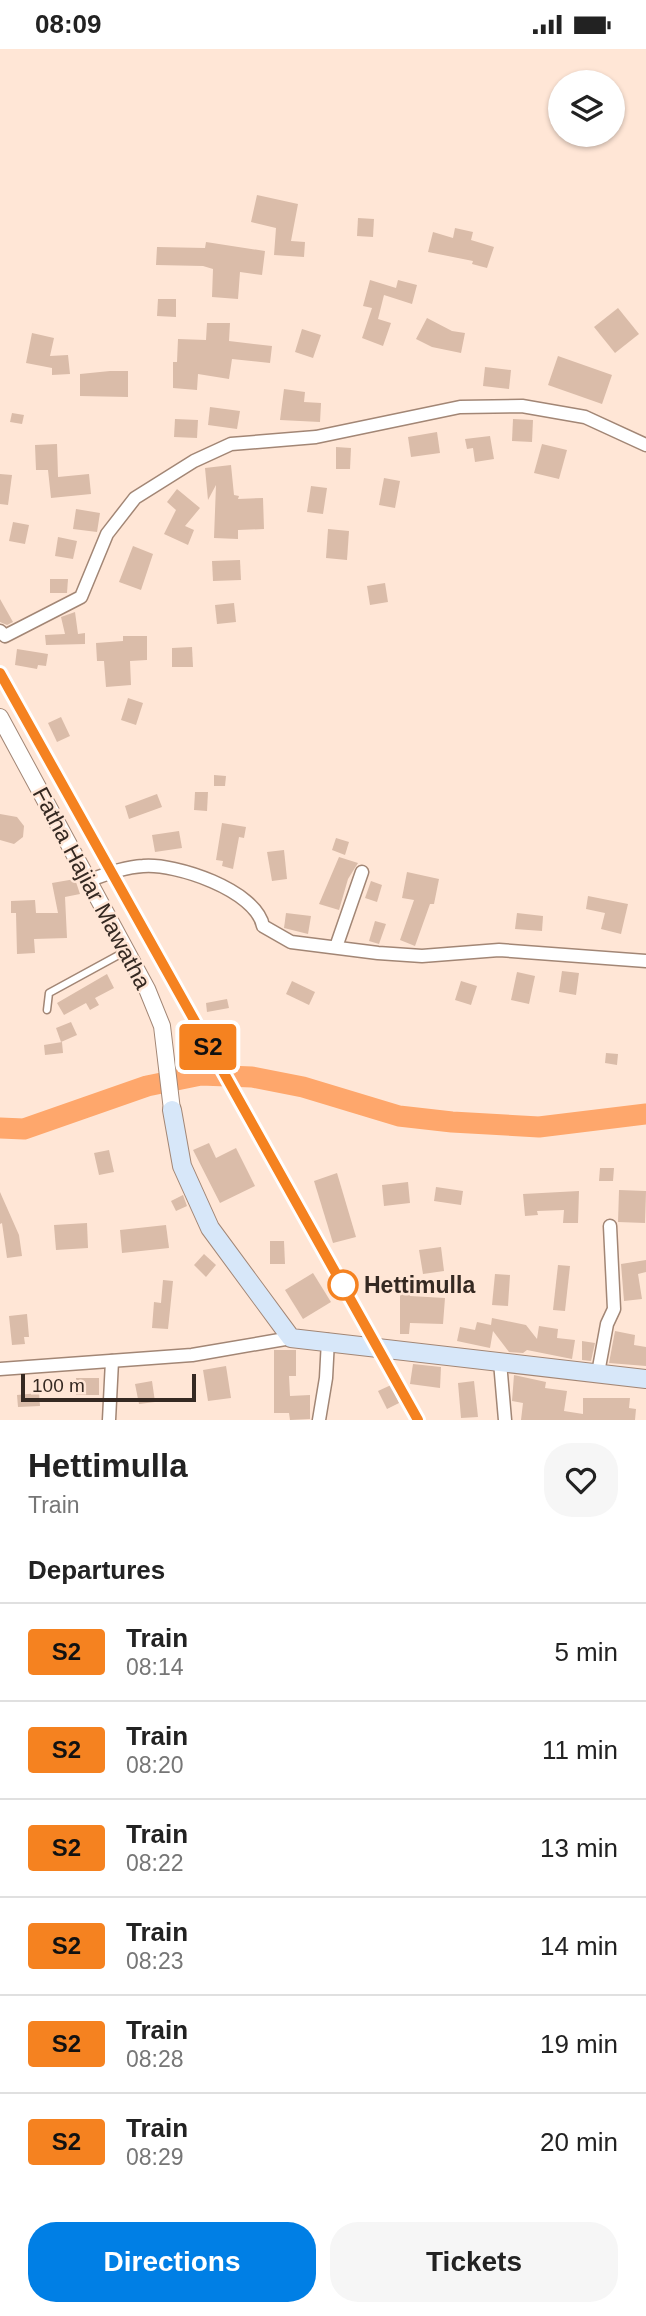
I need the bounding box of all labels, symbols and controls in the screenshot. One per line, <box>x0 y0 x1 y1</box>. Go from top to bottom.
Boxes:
text: 08:09 <box>35 9 102 39</box>
map controls <box>548 70 625 147</box>
button: layers <box>548 70 625 147</box>
street label: Fatha Hajiar Mawatha <box>28 783 156 994</box>
line badge: S2 <box>176 1024 240 1070</box>
text: S2 <box>193 1033 223 1060</box>
marker: Hettimulla <box>328 1270 358 1300</box>
place label: Hettimulla <box>364 1272 475 1298</box>
scale bar <box>21 1371 196 1403</box>
text: 100 m <box>32 1375 85 1396</box>
button: heart <box>544 1443 618 1517</box>
text: Hettimulla <box>28 1447 188 1484</box>
text: Train <box>28 1492 80 1518</box>
text: Departures <box>28 1555 165 1585</box>
text: Train <box>126 1623 188 1653</box>
text: 5 min <box>554 1637 618 1667</box>
text: S2 <box>52 1638 81 1665</box>
text: 08:14 <box>126 1654 184 1680</box>
text: Train <box>126 1721 188 1751</box>
text: 11 min <box>542 1735 618 1765</box>
text: S2 <box>52 1736 81 1763</box>
text: 08:20 <box>126 1752 184 1778</box>
text: Train <box>126 1819 188 1849</box>
text: 13 min <box>540 1833 618 1863</box>
text: S2 <box>52 1834 81 1861</box>
text: 08:22 <box>126 1850 184 1876</box>
text: Train <box>126 1917 188 1947</box>
text: 14 min <box>540 1931 618 1961</box>
text: S2 <box>52 1932 81 1959</box>
text: 08:23 <box>126 1948 184 1974</box>
text: Train <box>126 2015 188 2045</box>
text: 19 min <box>540 2029 618 2059</box>
text: S2 <box>52 2030 81 2057</box>
text: 08:28 <box>126 2046 184 2072</box>
text: Train <box>126 2113 188 2143</box>
text: 20 min <box>540 2127 618 2157</box>
text: S2 <box>52 2128 81 2155</box>
text: 08:29 <box>126 2144 184 2170</box>
button: Directions <box>28 2222 316 2302</box>
button: Tickets <box>330 2222 618 2302</box>

